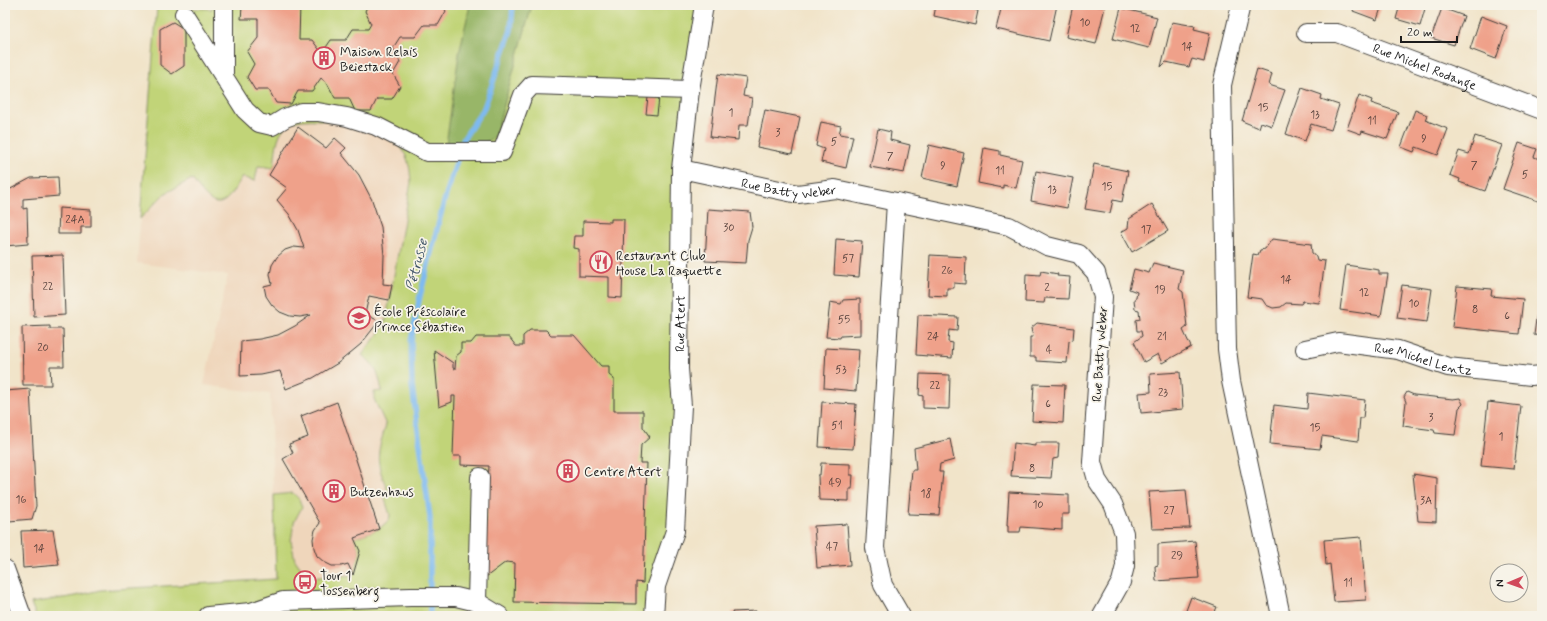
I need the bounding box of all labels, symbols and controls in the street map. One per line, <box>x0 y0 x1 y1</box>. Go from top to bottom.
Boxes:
house number: 10 <box>1079 16 1091 30</box>
scale bar <box>1401 18 1457 44</box>
house number: 12 <box>1130 22 1141 36</box>
text: 20 m <box>1407 25 1433 41</box>
house number: 14 <box>1181 40 1193 54</box>
street label: Rue Michel Rodange <box>1370 40 1479 95</box>
place label: Maison Relais Beiestack <box>340 44 417 76</box>
building icon: Maison Relais Beiestack <box>311 45 337 71</box>
house number: 15 <box>1258 101 1269 115</box>
house number: 1 <box>729 106 734 120</box>
house number: 13 <box>1310 108 1320 122</box>
house number: 11 <box>1367 114 1377 128</box>
house number: 3 <box>776 126 781 140</box>
house number: 9 <box>1421 132 1427 146</box>
house number: 5 <box>831 135 838 149</box>
house number: 7 <box>887 150 894 164</box>
house number: 9 <box>940 159 946 173</box>
house number: 7 <box>1471 159 1478 173</box>
house number: 11 <box>995 164 1005 178</box>
house number: 5 <box>1522 168 1529 182</box>
street label: Rue Batty Weber <box>739 175 838 204</box>
house number: 15 <box>1102 180 1113 194</box>
house number: 13 <box>1047 183 1057 197</box>
house number: 24A <box>65 213 85 227</box>
house number: 30 <box>723 221 735 235</box>
house number: 17 <box>1141 223 1152 237</box>
water label: Pétrusse <box>402 237 432 293</box>
place label: Restaurant Club House La Raquette <box>616 248 722 280</box>
restaurant icon: Restaurant Club House La Raquette <box>588 249 614 275</box>
house number: 57 <box>842 252 855 266</box>
house number: 26 <box>941 264 953 278</box>
house number: 14 <box>1280 273 1292 287</box>
house number: 22 <box>42 280 54 294</box>
house number: 2 <box>1044 281 1050 295</box>
house number: 19 <box>1154 283 1166 297</box>
house number: 12 <box>1359 286 1370 300</box>
street label: Rue Atert <box>672 295 690 352</box>
house number: 10 <box>1408 297 1420 311</box>
place label: École Préscolaire Prince Sébastien <box>374 303 466 336</box>
house number: 8 <box>1472 303 1478 317</box>
school or university icon: École Préscolaire Prince Sébastien <box>346 305 372 331</box>
street label: Rue Batty Weber <box>1089 305 1112 403</box>
house number: 6 <box>1504 309 1510 323</box>
house number: 55 <box>838 313 850 327</box>
house number: 24 <box>927 330 939 344</box>
house number: 21 <box>1157 330 1167 344</box>
street label: Rue Michel Lentz <box>1373 340 1473 380</box>
house number: 20 <box>37 341 49 355</box>
house number: 4 <box>1046 343 1053 357</box>
house number: 53 <box>835 363 847 377</box>
house number: 22 <box>929 379 941 393</box>
house number: 23 <box>1158 386 1168 400</box>
house number: 6 <box>1045 397 1051 411</box>
house number: 3 <box>1429 411 1434 425</box>
house number: 51 <box>831 419 843 433</box>
house number: 15 <box>1310 421 1321 435</box>
house number: 1 <box>1499 430 1504 444</box>
building icon: Centre Atert <box>555 458 581 484</box>
house number: 8 <box>1029 462 1035 476</box>
place label: Centre Atert <box>584 464 662 481</box>
house number: 49 <box>829 476 841 490</box>
building icon: Butzenhaus <box>321 478 347 504</box>
place label: Butzenhaus <box>350 484 414 501</box>
house number: 18 <box>921 487 931 501</box>
house number: 16 <box>16 493 27 507</box>
house number: 3A <box>1420 494 1432 508</box>
house number: 10 <box>1032 498 1044 512</box>
house number: 27 <box>1164 504 1175 518</box>
house number: 47 <box>826 540 838 554</box>
house number: 14 <box>33 542 45 556</box>
house number: 29 <box>1171 549 1183 563</box>
north arrow <box>1489 563 1529 603</box>
place label: Tour 1 Tossenberg <box>320 568 379 602</box>
bus stop icon: Tour 1 Tossenberg <box>292 569 318 595</box>
house number: 11 <box>1343 576 1353 590</box>
text: N <box>1493 579 1507 587</box>

